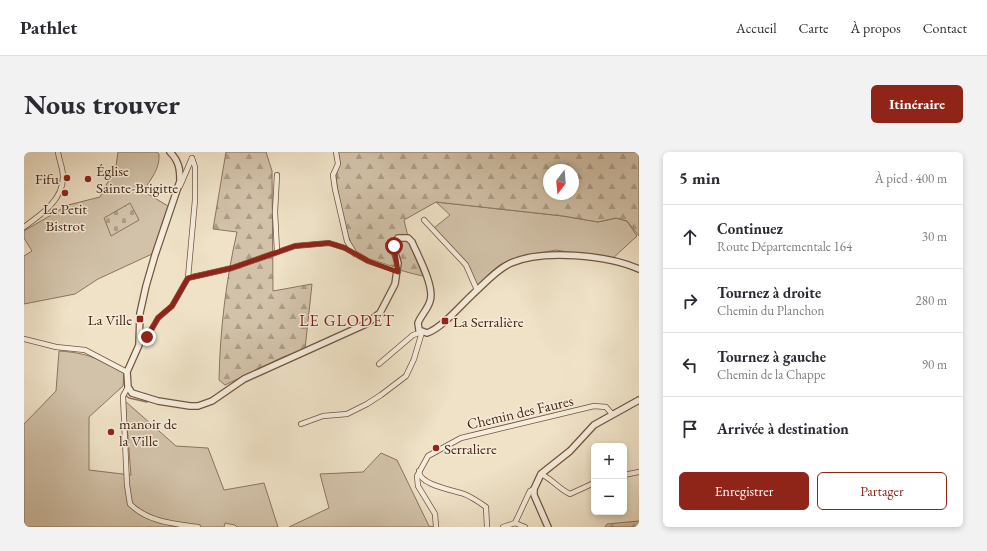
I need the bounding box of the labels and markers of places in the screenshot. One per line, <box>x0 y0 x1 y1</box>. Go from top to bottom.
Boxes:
place label: Église Sainte-Brigitte <box>96 161 178 197</box>
place label: Fifu <box>35 169 59 188</box>
marker: Fifu <box>62 173 72 183</box>
marker: Église Sainte-Brigitte <box>83 174 93 184</box>
marker: Le Petit Bistrot <box>60 188 70 198</box>
place label: Le Petit Bistrot <box>43 199 87 235</box>
place label: La Ville <box>88 310 132 329</box>
place label: La Serralière <box>453 312 524 331</box>
marker: La Ville <box>135 314 145 324</box>
marker: La Serralière <box>440 316 450 326</box>
place label: manoir de la Ville <box>119 414 177 450</box>
marker: manoir de la Ville <box>106 427 116 437</box>
place label: Serraliere <box>444 439 497 458</box>
marker: Serraliere <box>431 443 441 453</box>

